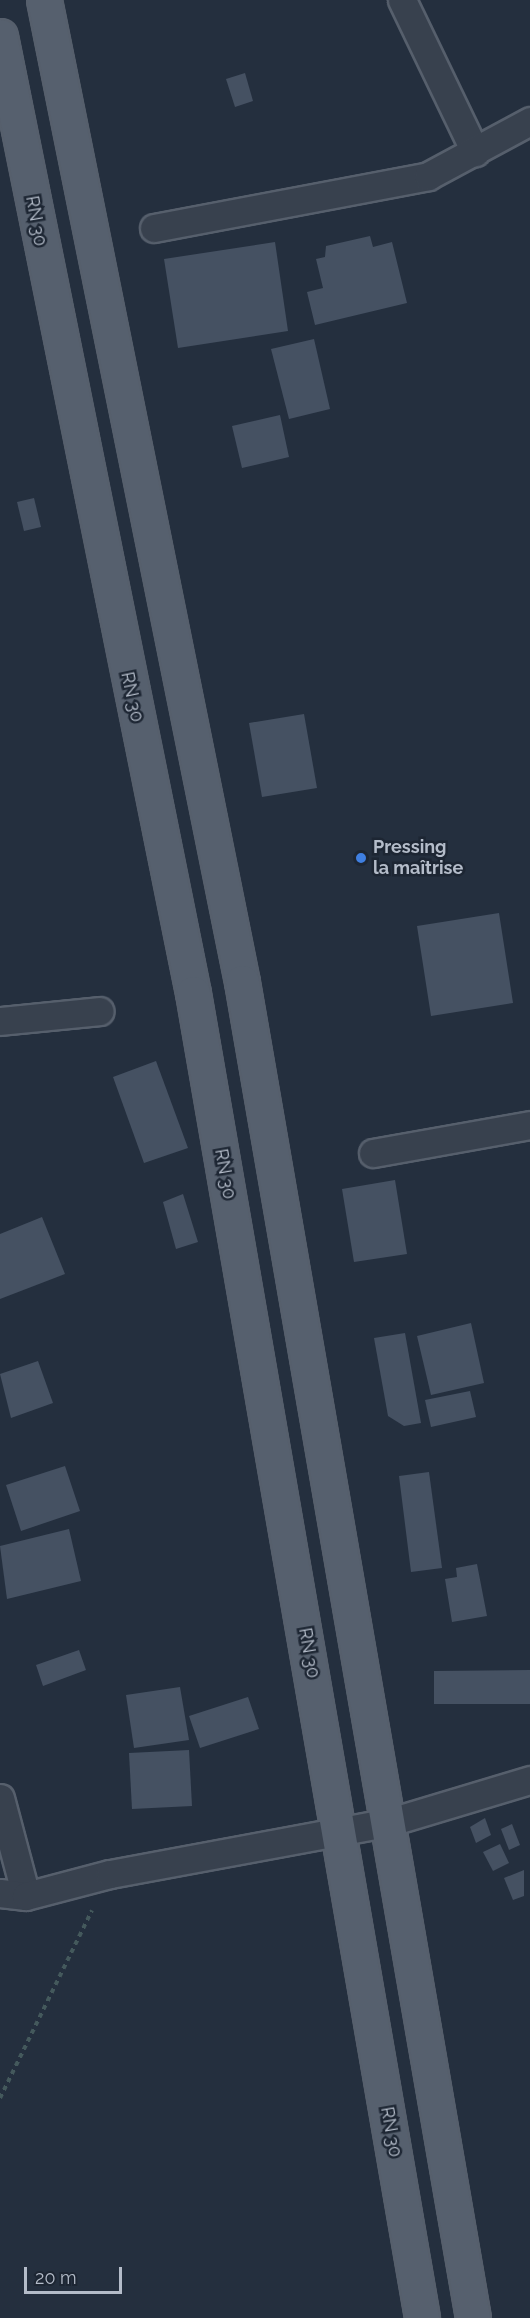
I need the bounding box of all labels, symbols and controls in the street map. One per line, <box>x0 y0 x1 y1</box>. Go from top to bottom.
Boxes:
street label: RN 30 <box>21 194 51 248</box>
street label: RN 30 <box>116 670 148 724</box>
place label: Pressing la maîtrise <box>373 837 463 880</box>
marker: Pressing la maîtrise <box>354 851 368 865</box>
street label: RN 30 <box>210 1147 240 1201</box>
street label: RN 30 <box>294 1626 324 1680</box>
street label: RN 30 <box>376 2105 406 2159</box>
scale bar <box>27 2255 124 2293</box>
text: 20 m <box>35 2267 77 2288</box>

